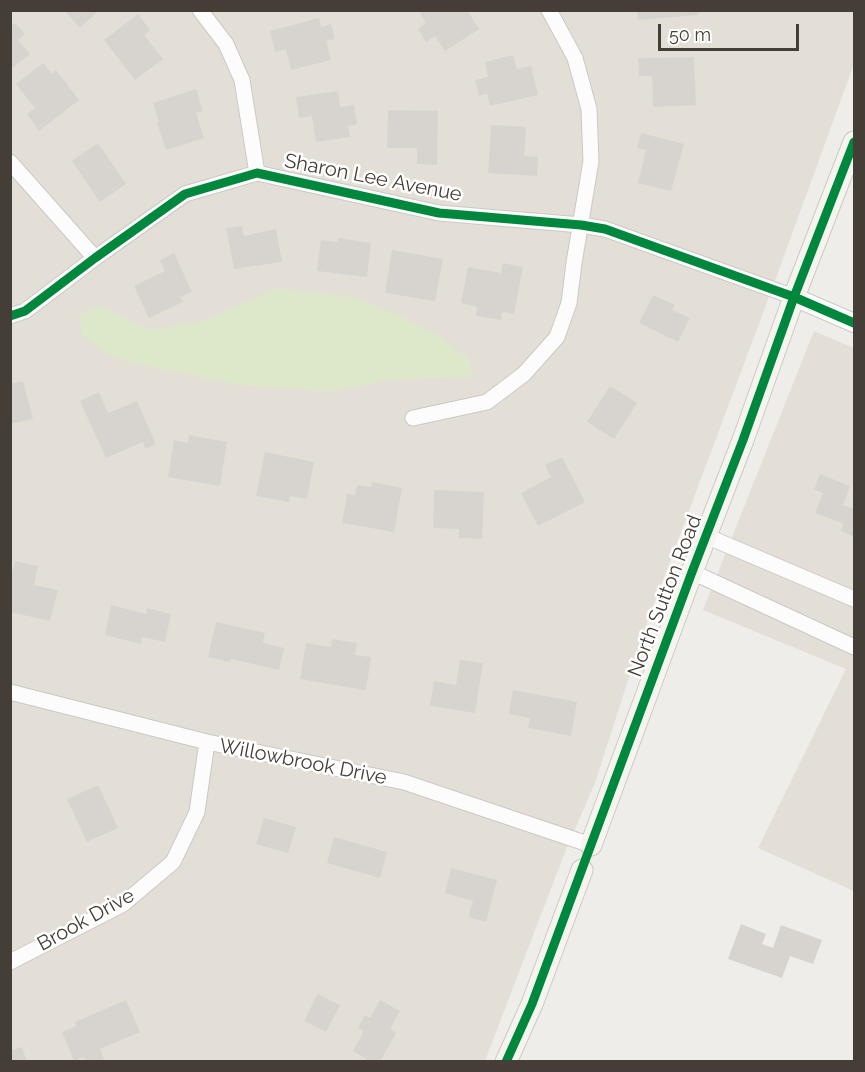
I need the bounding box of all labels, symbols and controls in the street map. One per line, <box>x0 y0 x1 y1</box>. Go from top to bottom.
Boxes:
scale bar <box>661 12 802 50</box>
text: 50 m <box>669 24 711 45</box>
street label: Sharon Lee Avenue <box>282 149 464 207</box>
street label: North Sutton Road <box>623 512 707 680</box>
street label: Willowbrook Drive <box>217 734 389 790</box>
street label: Brook Drive <box>33 884 139 956</box>

